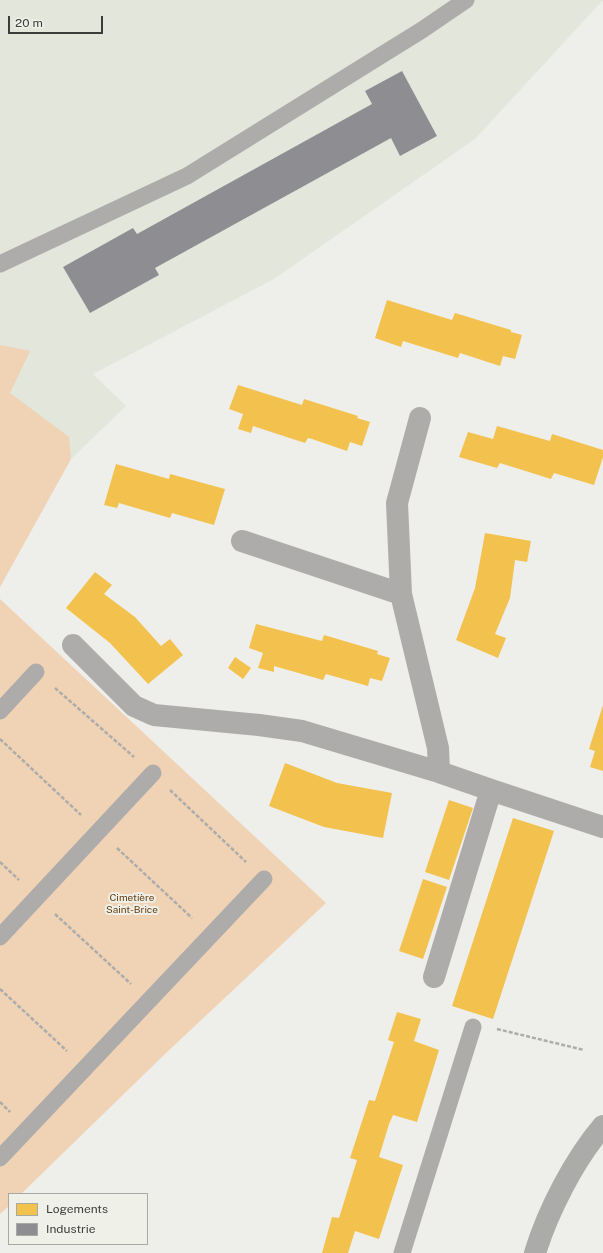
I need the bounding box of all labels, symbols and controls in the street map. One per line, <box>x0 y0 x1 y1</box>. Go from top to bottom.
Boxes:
scale bar <box>10 8 105 34</box>
text: 20 m <box>15 16 43 30</box>
park label: Cimetière Saint-Brice <box>106 892 158 916</box>
legend <box>8 1193 148 1245</box>
text: Logements <box>46 1202 108 1216</box>
text: Industrie <box>46 1222 96 1236</box>

